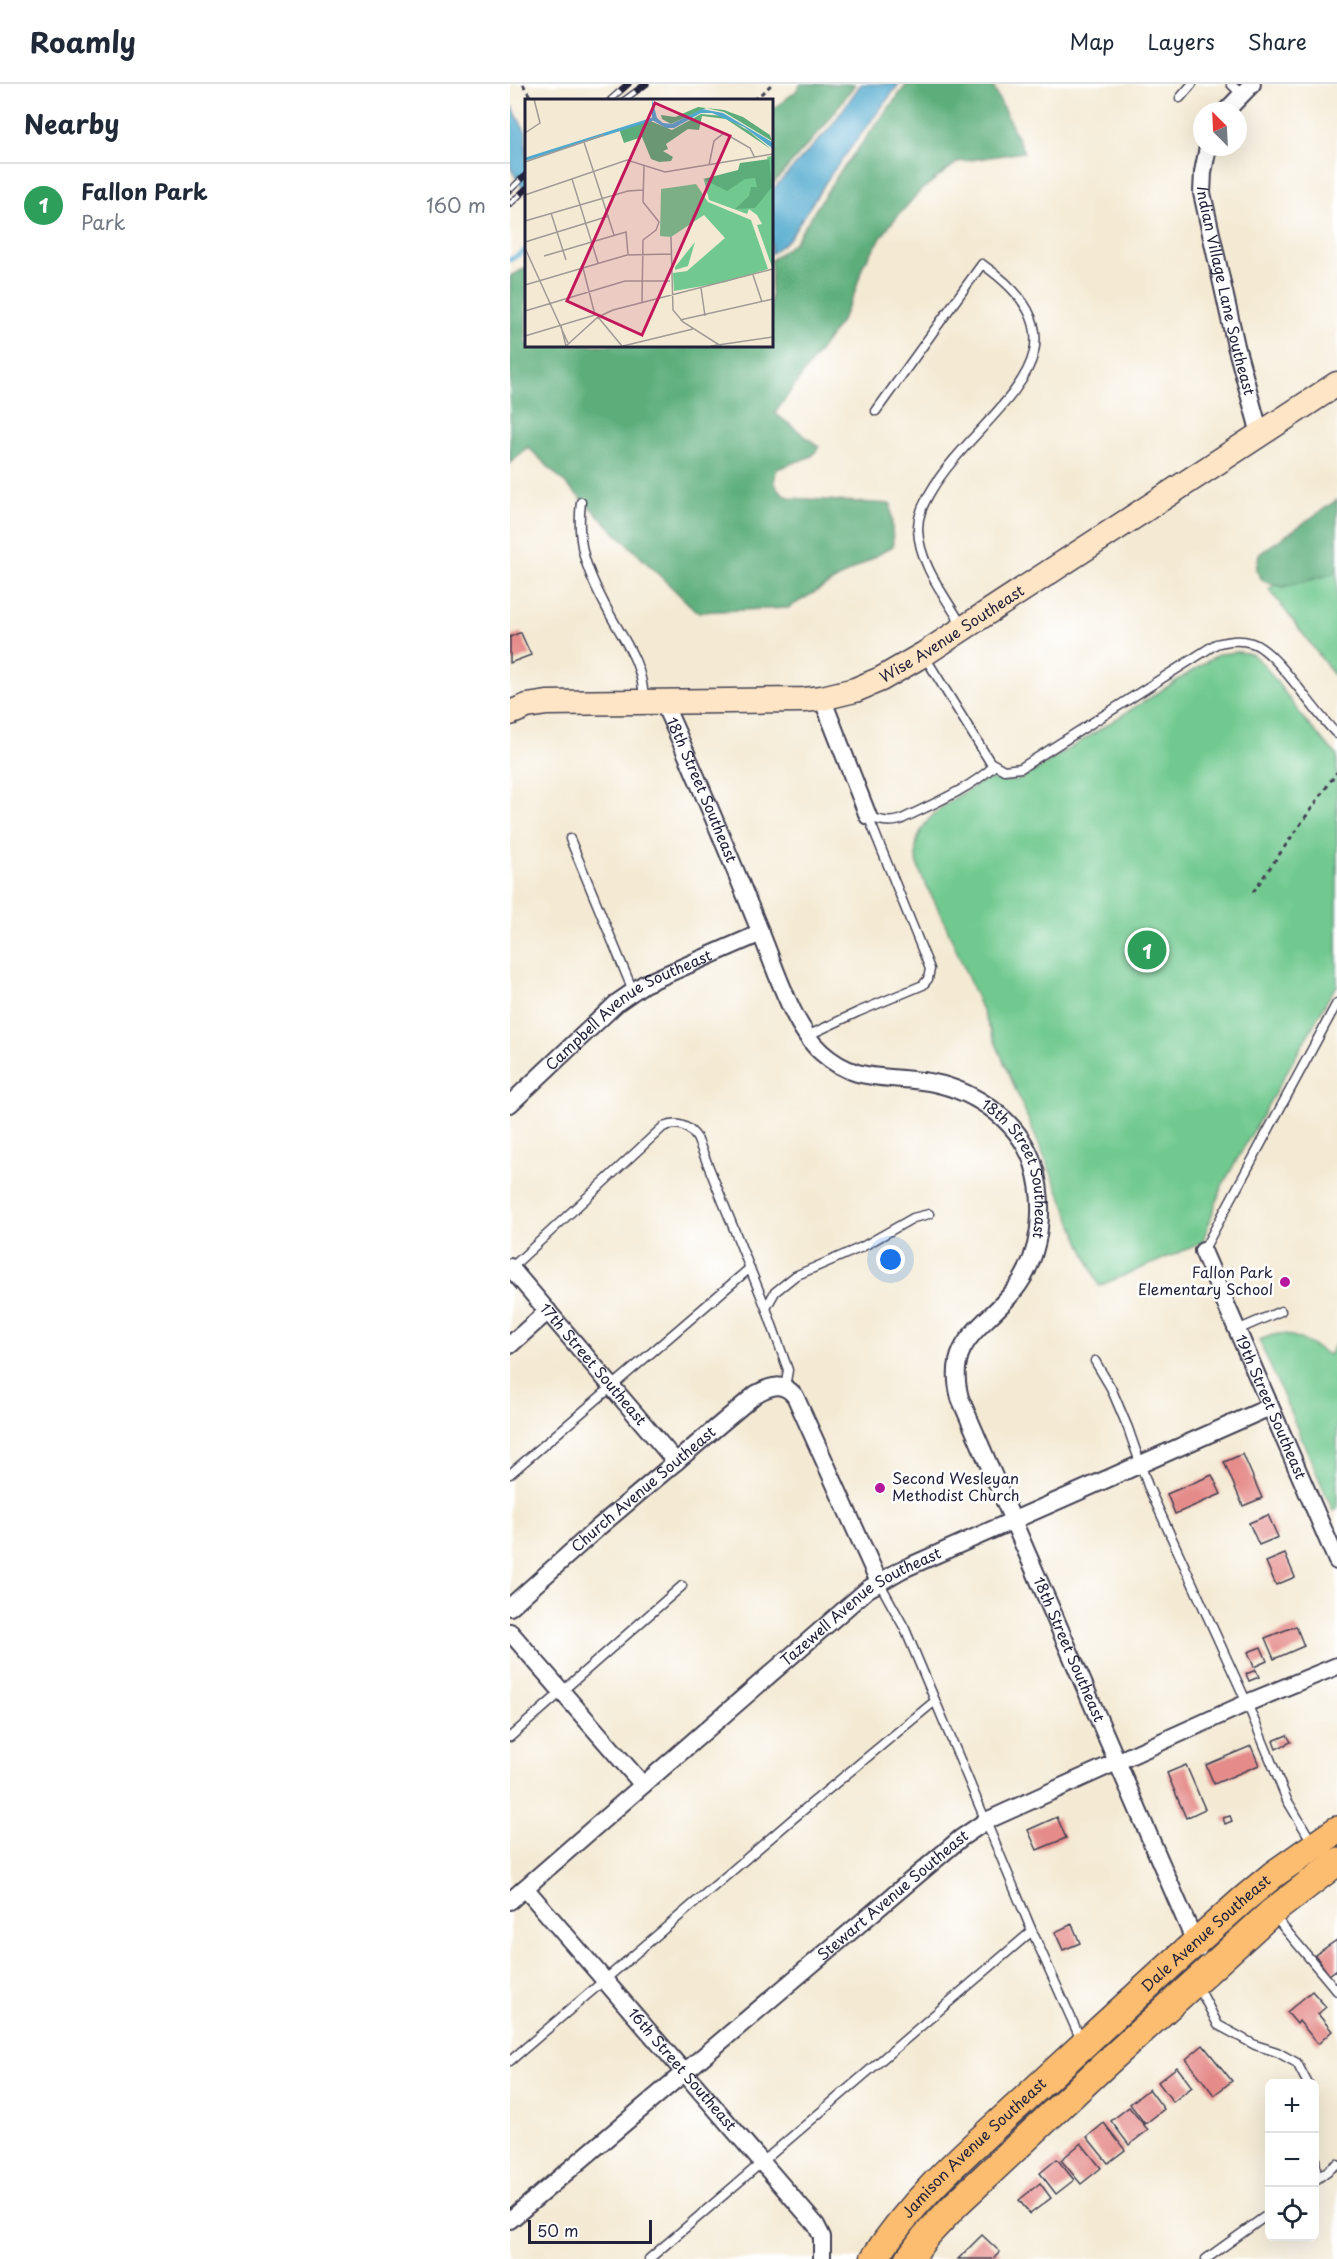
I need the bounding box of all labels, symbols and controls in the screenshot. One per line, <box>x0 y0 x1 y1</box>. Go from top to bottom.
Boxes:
text: Roamly <box>30 20 136 63</box>
text: Map <box>1070 25 1114 57</box>
text: Layers <box>1147 25 1215 57</box>
text: Share <box>1248 25 1307 57</box>
inset map <box>525 99 772 346</box>
north arrow <box>1193 102 1247 156</box>
text: Nearby <box>24 104 119 143</box>
text: Fallon Park <box>81 174 208 207</box>
street label: Indian Village Lane Southeast <box>1192 186 1262 398</box>
text: 1 <box>39 190 48 220</box>
text: 160 m <box>426 190 486 220</box>
text: Park <box>81 207 126 237</box>
street label: Wise Avenue Southeast <box>875 579 1028 687</box>
street label: 18th Street Southeast <box>661 713 744 866</box>
pin: 1 <box>1128 928 1166 972</box>
street label: Campbell Avenue Southeast <box>539 943 715 1075</box>
street label: 18th Street Southeast <box>977 1092 1053 1241</box>
your location <box>876 1245 905 1274</box>
place label: Fallon Park Elementary School <box>1138 1260 1273 1300</box>
marker: Fallon Park Elementary School <box>1278 1275 1292 1289</box>
street label: 17th Street Southeast <box>535 1297 653 1430</box>
street label: 19th Street Southeast <box>1230 1330 1313 1482</box>
street label: Church Avenue Southeast <box>565 1420 720 1557</box>
place label: Second Wesleyan Methodist Church <box>892 1466 1020 1506</box>
marker: Second Wesleyan Methodist Church <box>873 1481 887 1495</box>
street label: Tazewell Avenue Southeast <box>774 1541 944 1671</box>
street label: 18th Street Southeast <box>1028 1573 1112 1725</box>
street label: Stewart Avenue Southeast <box>811 1823 972 1965</box>
street label: Dale Avenue Southeast <box>1135 1868 1275 1997</box>
street label: 16th Street Southeast <box>623 2002 743 2135</box>
street label: Jamison Avenue Southeast <box>896 2072 1051 2223</box>
map controls <box>1265 2079 1319 2241</box>
button: + <box>1265 2079 1319 2133</box>
button: − <box>1265 2133 1319 2187</box>
button: locate <box>1265 2187 1319 2241</box>
scale bar <box>528 2217 652 2244</box>
text: 50 m <box>537 2218 578 2242</box>

